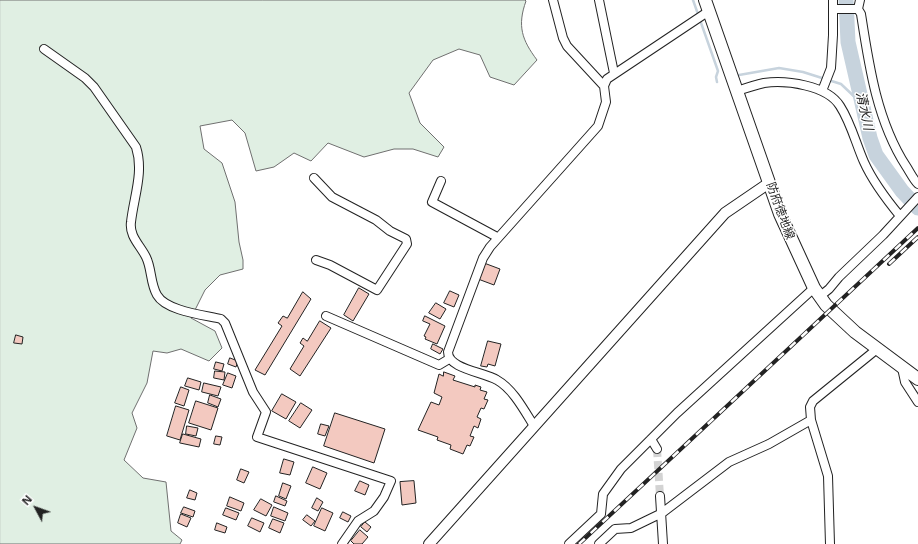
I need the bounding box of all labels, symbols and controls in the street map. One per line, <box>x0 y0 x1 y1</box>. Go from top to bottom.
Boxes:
water label: 清水川 <box>852 90 876 132</box>
street label: 防府徳地線 <box>763 180 797 242</box>
north arrow <box>16 488 56 528</box>
text: N <box>18 492 35 508</box>

